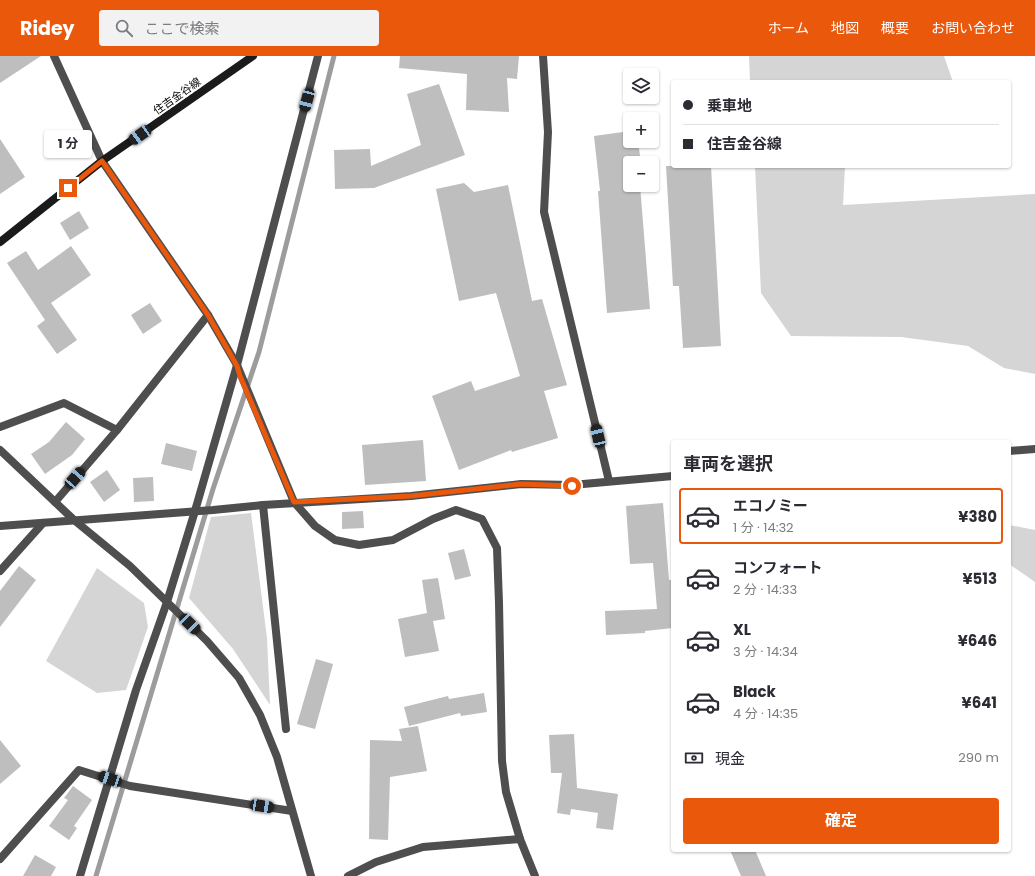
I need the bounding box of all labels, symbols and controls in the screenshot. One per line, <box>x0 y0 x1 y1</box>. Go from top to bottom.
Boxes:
search box <box>99 10 379 46</box>
text: Ridey <box>20 15 75 42</box>
icon: search <box>113 17 135 39</box>
text: ここで検索 <box>145 18 220 39</box>
text: ホーム <box>767 18 809 38</box>
text: 地図 <box>831 18 859 38</box>
text: 概要 <box>881 18 909 38</box>
text: お問い合わせ <box>931 18 1015 38</box>
map controls <box>623 68 659 192</box>
button: layers <box>623 68 659 104</box>
street label: 住吉金谷線 <box>150 74 204 118</box>
car <box>298 87 316 113</box>
text: 乗車地 <box>707 95 752 116</box>
button: + <box>623 112 659 148</box>
car <box>127 123 153 147</box>
callout: 1 分 <box>44 130 92 158</box>
text: 住吉金谷線 <box>707 133 782 154</box>
text: 1 分 <box>58 134 78 153</box>
button: − <box>623 156 659 192</box>
route end <box>59 179 77 197</box>
car <box>589 423 607 449</box>
text: 車両を選択 <box>683 451 773 476</box>
car <box>63 465 87 491</box>
route start <box>563 477 581 495</box>
text: エコノミー <box>733 495 808 516</box>
icon: car <box>685 498 721 534</box>
text: ¥380 <box>958 506 997 527</box>
text: 1 分 · 14:32 <box>733 518 794 537</box>
text: コンフォート <box>733 557 823 578</box>
icon: car <box>685 560 721 596</box>
text: ¥513 <box>962 568 997 589</box>
text: 2 分 · 14:33 <box>733 580 797 599</box>
car <box>177 611 203 637</box>
text: XL <box>733 619 751 640</box>
icon: car <box>685 622 721 658</box>
text: ¥646 <box>958 630 997 651</box>
text: 3 分 · 14:34 <box>733 642 798 661</box>
text: Black <box>733 681 776 702</box>
icon: car <box>685 684 721 720</box>
text: ¥641 <box>962 692 997 713</box>
text: 4 分 · 14:35 <box>733 704 798 723</box>
icon: cash <box>683 747 705 769</box>
text: 現金 <box>715 748 745 769</box>
text: 290 m <box>958 748 999 767</box>
car <box>97 770 123 788</box>
car <box>249 798 275 814</box>
button: 確定 <box>683 798 999 844</box>

